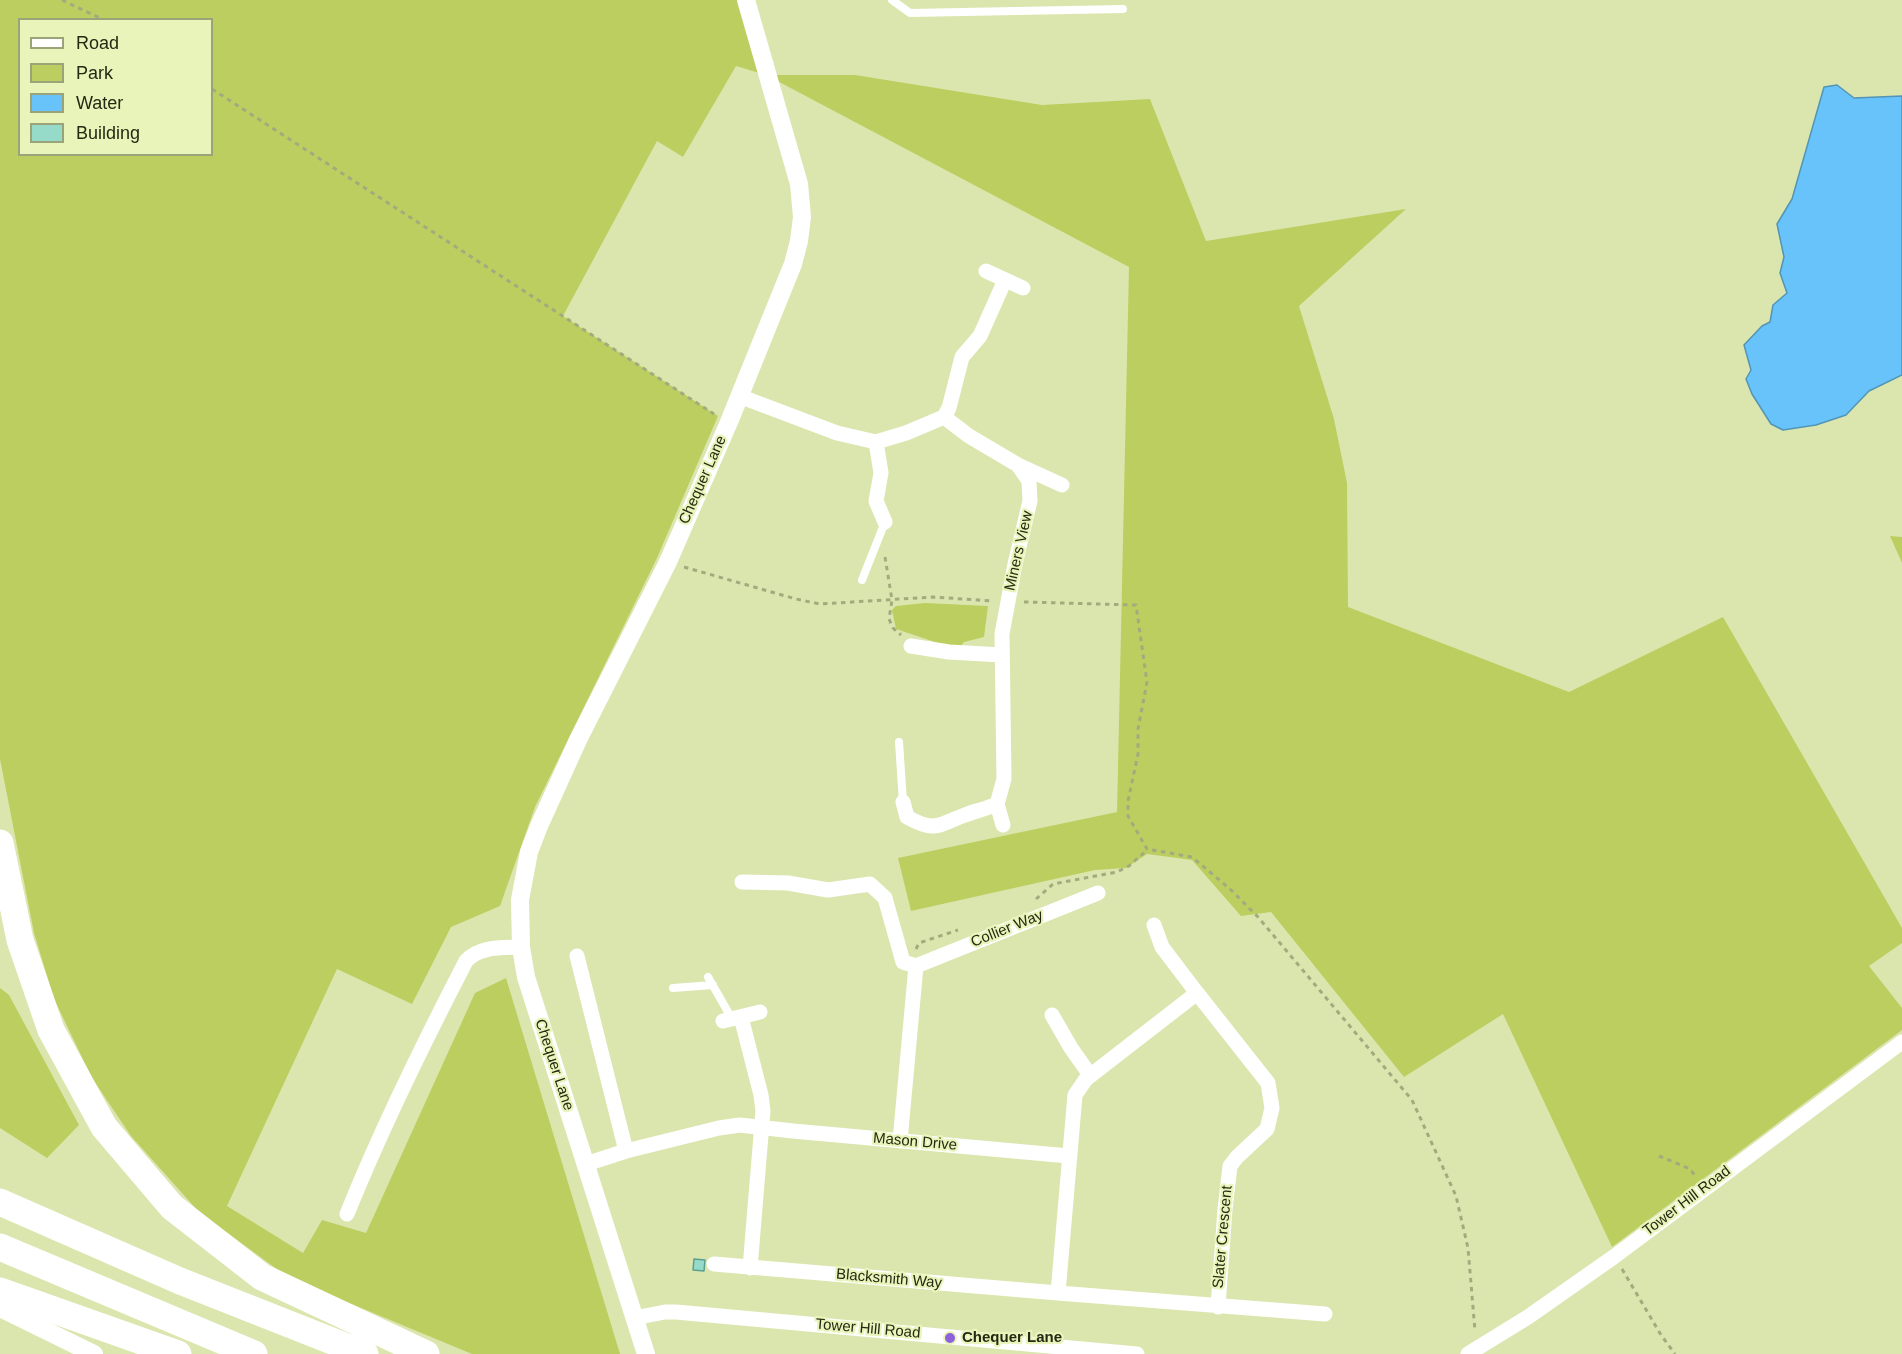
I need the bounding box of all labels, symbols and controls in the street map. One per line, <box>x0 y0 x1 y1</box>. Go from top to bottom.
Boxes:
legend <box>18 18 213 156</box>
text: Road <box>76 33 119 53</box>
text: Park <box>76 63 113 83</box>
text: Water <box>76 93 123 113</box>
text: Building <box>76 123 140 143</box>
street label: Chequer Lane <box>675 433 731 527</box>
street label: Miners View <box>1001 509 1037 593</box>
street label: Collier Way <box>968 906 1046 952</box>
street label: Chequer Lane <box>531 1017 577 1113</box>
street label: Mason Drive <box>872 1129 958 1155</box>
street label: Tower Hill Road <box>1640 1162 1734 1240</box>
street label: Slater Crescent <box>1210 1185 1236 1289</box>
street label: Blacksmith Way <box>835 1265 943 1293</box>
street label: Tower Hill Road <box>815 1315 921 1343</box>
place label: Chequer Lane <box>962 1329 1062 1347</box>
marker: Chequer Lane <box>943 1331 957 1345</box>

